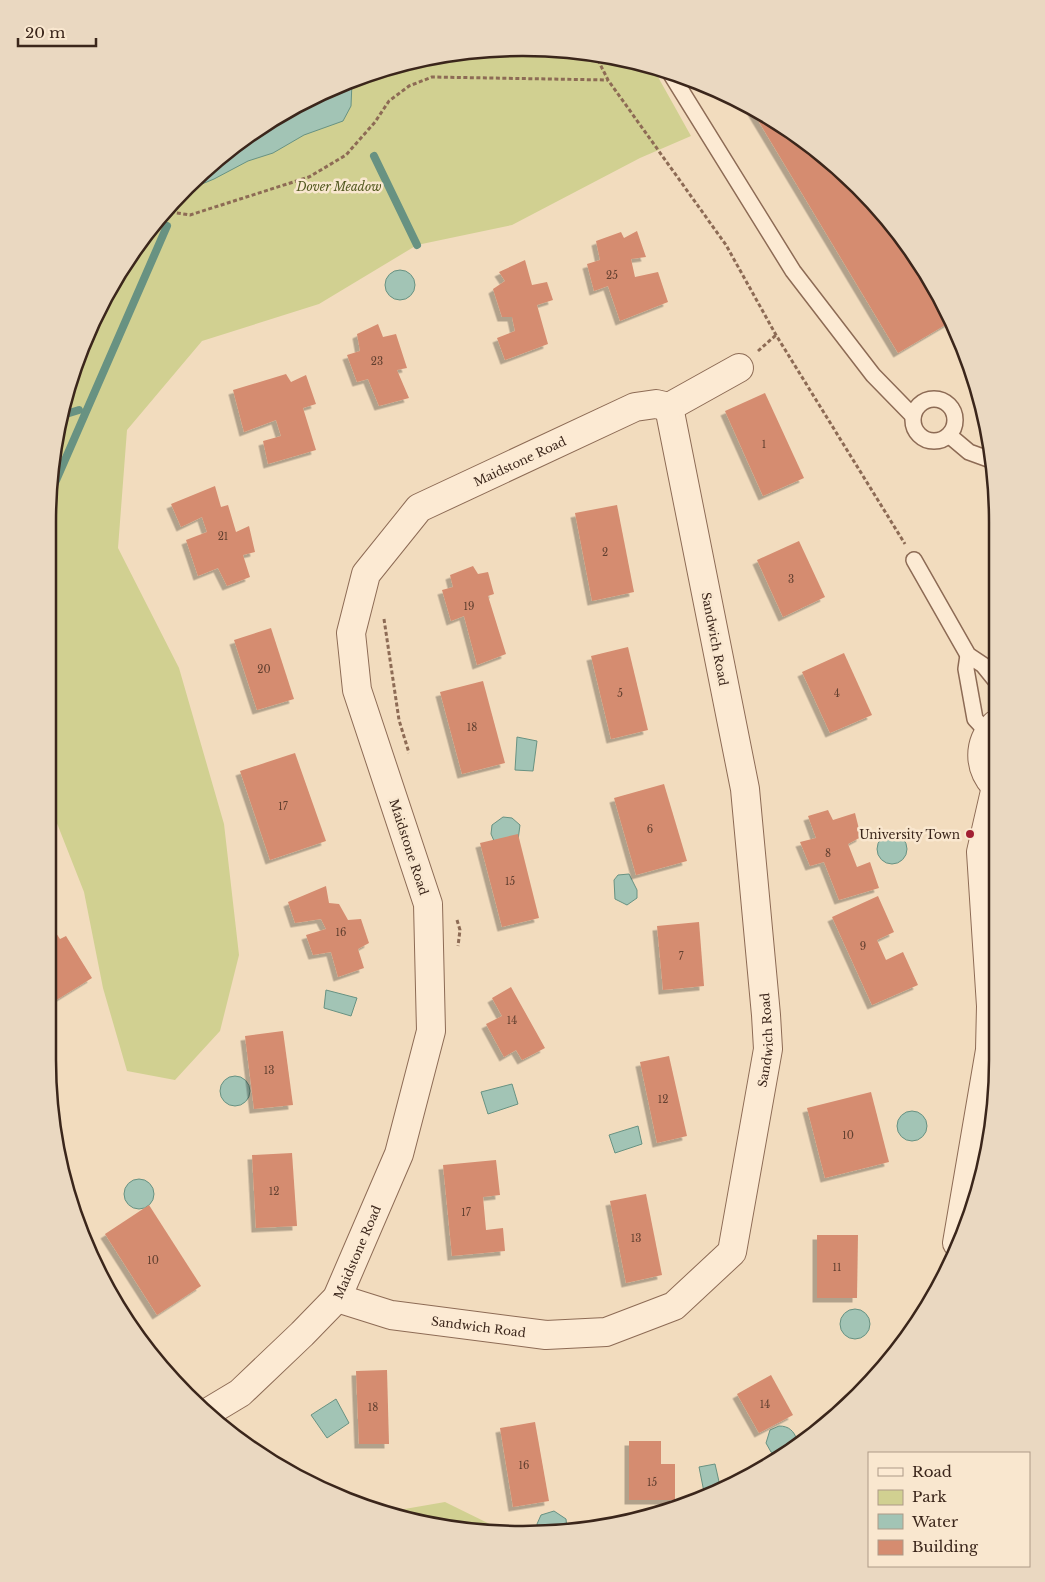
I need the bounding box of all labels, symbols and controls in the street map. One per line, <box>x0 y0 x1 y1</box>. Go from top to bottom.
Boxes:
scale bar <box>18 15 95 47</box>
text: 20 m <box>25 23 65 42</box>
park label: Dover Meadow <box>296 179 381 194</box>
house number: 25 <box>606 269 618 282</box>
house number: 23 <box>371 355 383 368</box>
street label: Maidstone Road <box>471 433 568 489</box>
house number: 1 <box>762 438 766 451</box>
house number: 21 <box>218 530 228 543</box>
house number: 2 <box>602 546 608 559</box>
house number: 3 <box>788 573 794 586</box>
street label: Sandwich Road <box>699 591 731 687</box>
house number: 19 <box>464 600 474 613</box>
house number: 20 <box>257 663 271 676</box>
house number: 5 <box>617 687 623 700</box>
house number: 4 <box>834 687 840 700</box>
house number: 18 <box>467 721 477 734</box>
street label: Maidstone Road <box>386 797 432 897</box>
house number: 17 <box>278 800 289 813</box>
house number: 6 <box>647 823 653 836</box>
place label: University Town <box>859 827 960 842</box>
marker: University Town <box>964 828 976 840</box>
house number: 8 <box>825 847 831 860</box>
house number: 15 <box>505 875 515 888</box>
house number: 16 <box>336 926 346 939</box>
house number: 9 <box>860 940 866 953</box>
house number: 7 <box>678 950 684 963</box>
street label: Sandwich Road <box>754 992 776 1088</box>
house number: 14 <box>507 1014 517 1027</box>
house number: 13 <box>264 1064 274 1077</box>
house number: 12 <box>658 1093 668 1106</box>
house number: 10 <box>842 1129 854 1142</box>
house number: 12 <box>269 1185 279 1198</box>
street label: Maidstone Road <box>330 1203 384 1301</box>
house number: 17 <box>461 1206 472 1219</box>
house number: 13 <box>631 1232 641 1245</box>
house number: 10 <box>147 1254 159 1267</box>
house number: 11 <box>833 1261 841 1274</box>
street label: Sandwich Road <box>431 1313 527 1340</box>
house number: 14 <box>760 1398 770 1411</box>
house number: 18 <box>368 1401 378 1414</box>
legend <box>868 1452 1030 1567</box>
house number: 16 <box>519 1459 529 1472</box>
text: Road <box>912 1462 952 1481</box>
house number: 15 <box>647 1476 657 1489</box>
text: Park <box>912 1487 948 1506</box>
text: Water <box>911 1512 959 1531</box>
text: Building <box>912 1537 979 1556</box>

